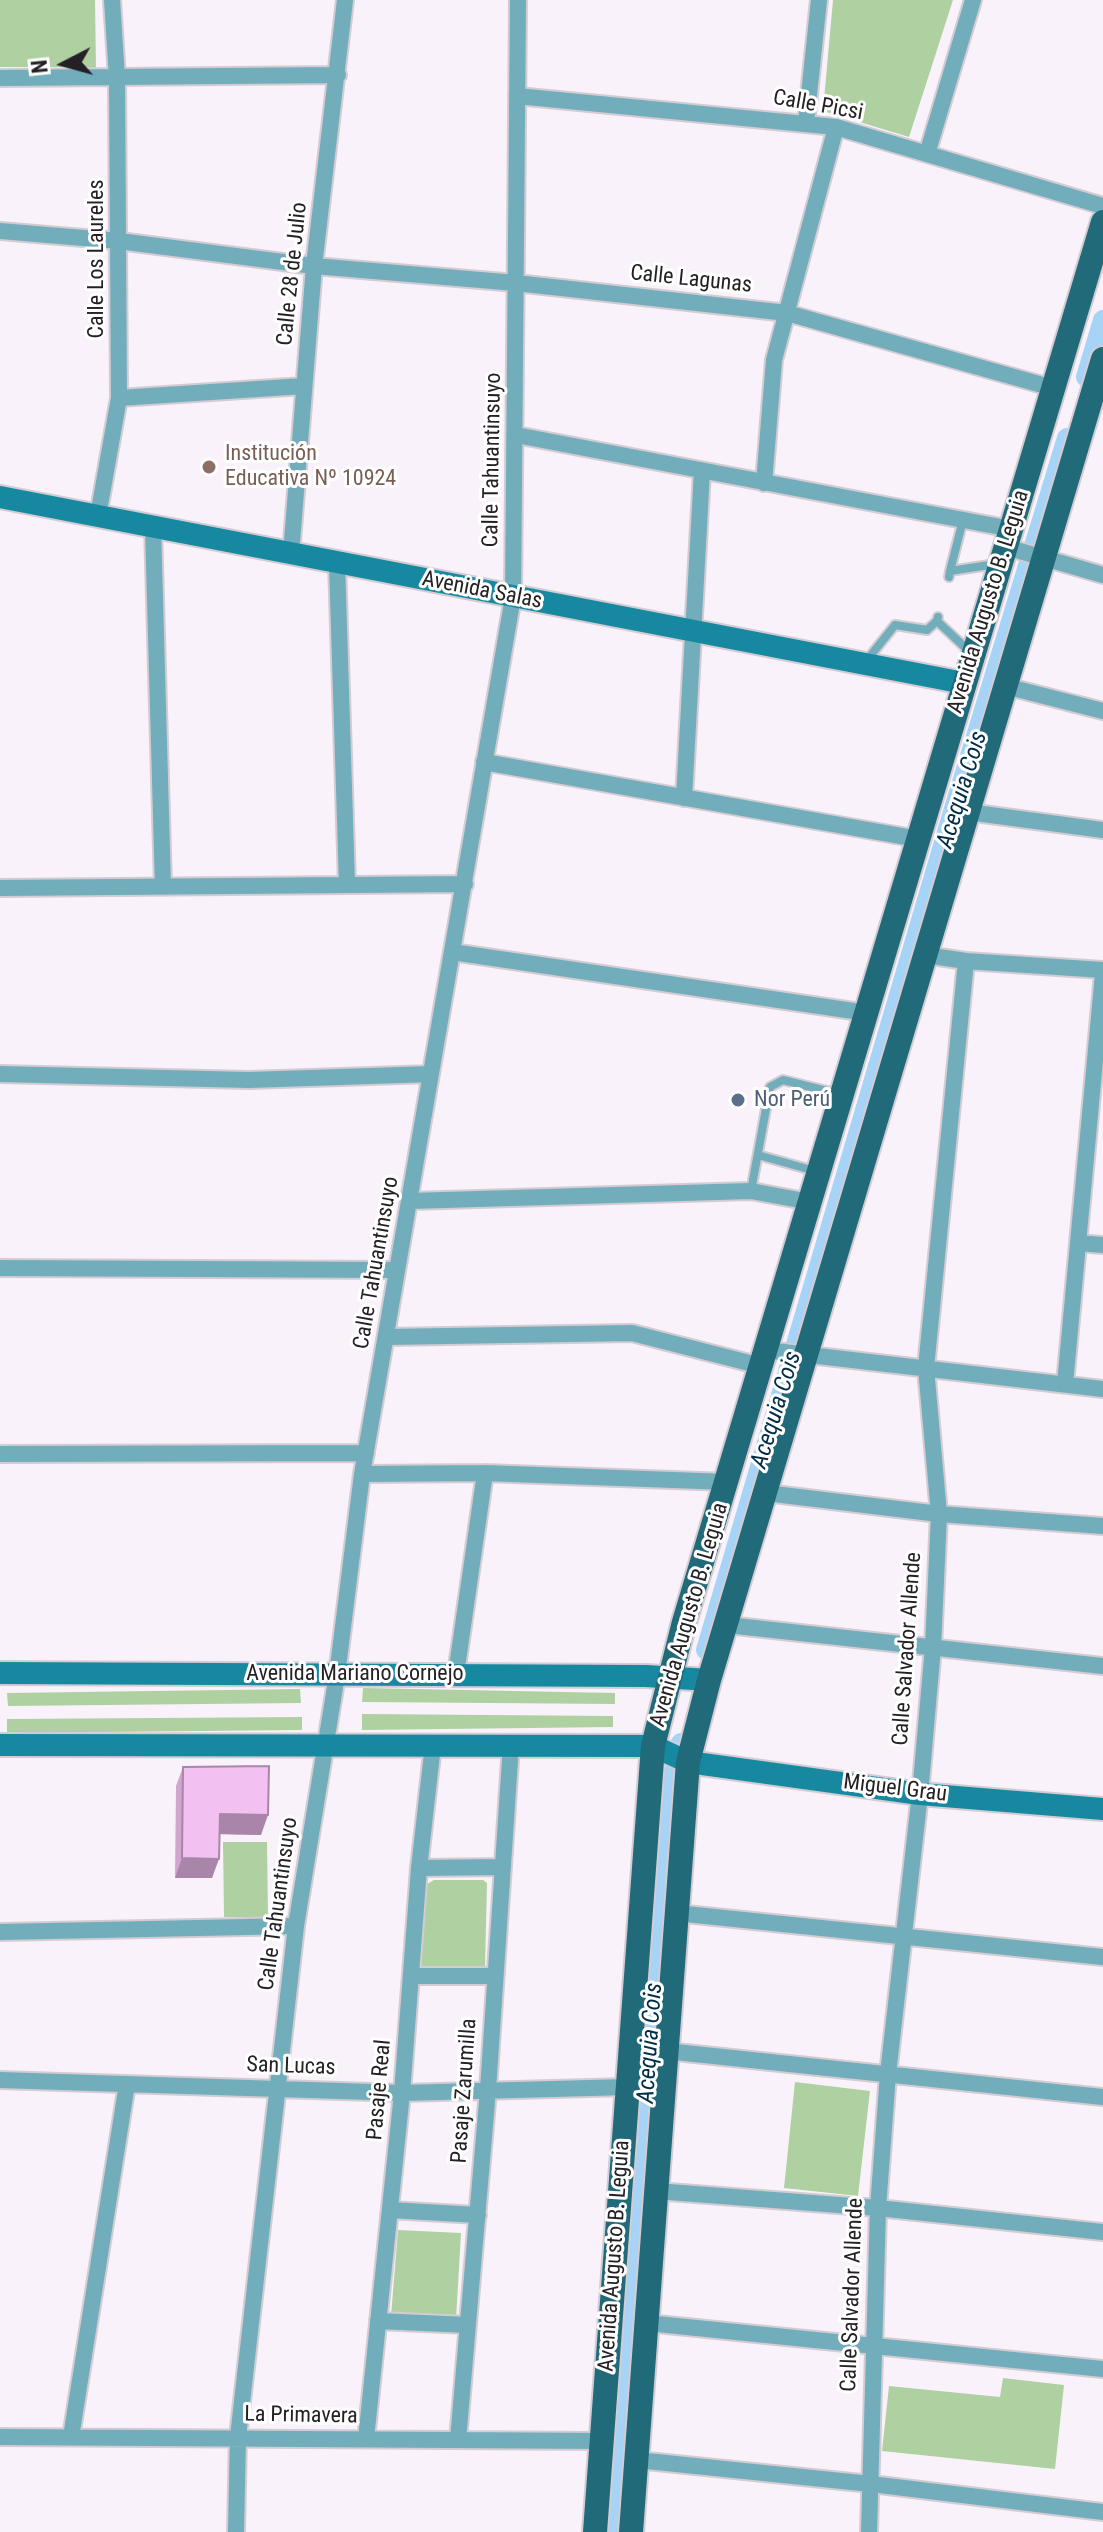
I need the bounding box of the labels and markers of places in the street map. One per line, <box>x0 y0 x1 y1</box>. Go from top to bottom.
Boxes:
place label: Institución Educativa Nº 10924 <box>225 441 396 492</box>
marker: Institución Educativa Nº 10924 <box>200 458 218 476</box>
place label: Nor Perú <box>754 1087 830 1113</box>
marker: Nor Perú <box>729 1091 747 1109</box>

